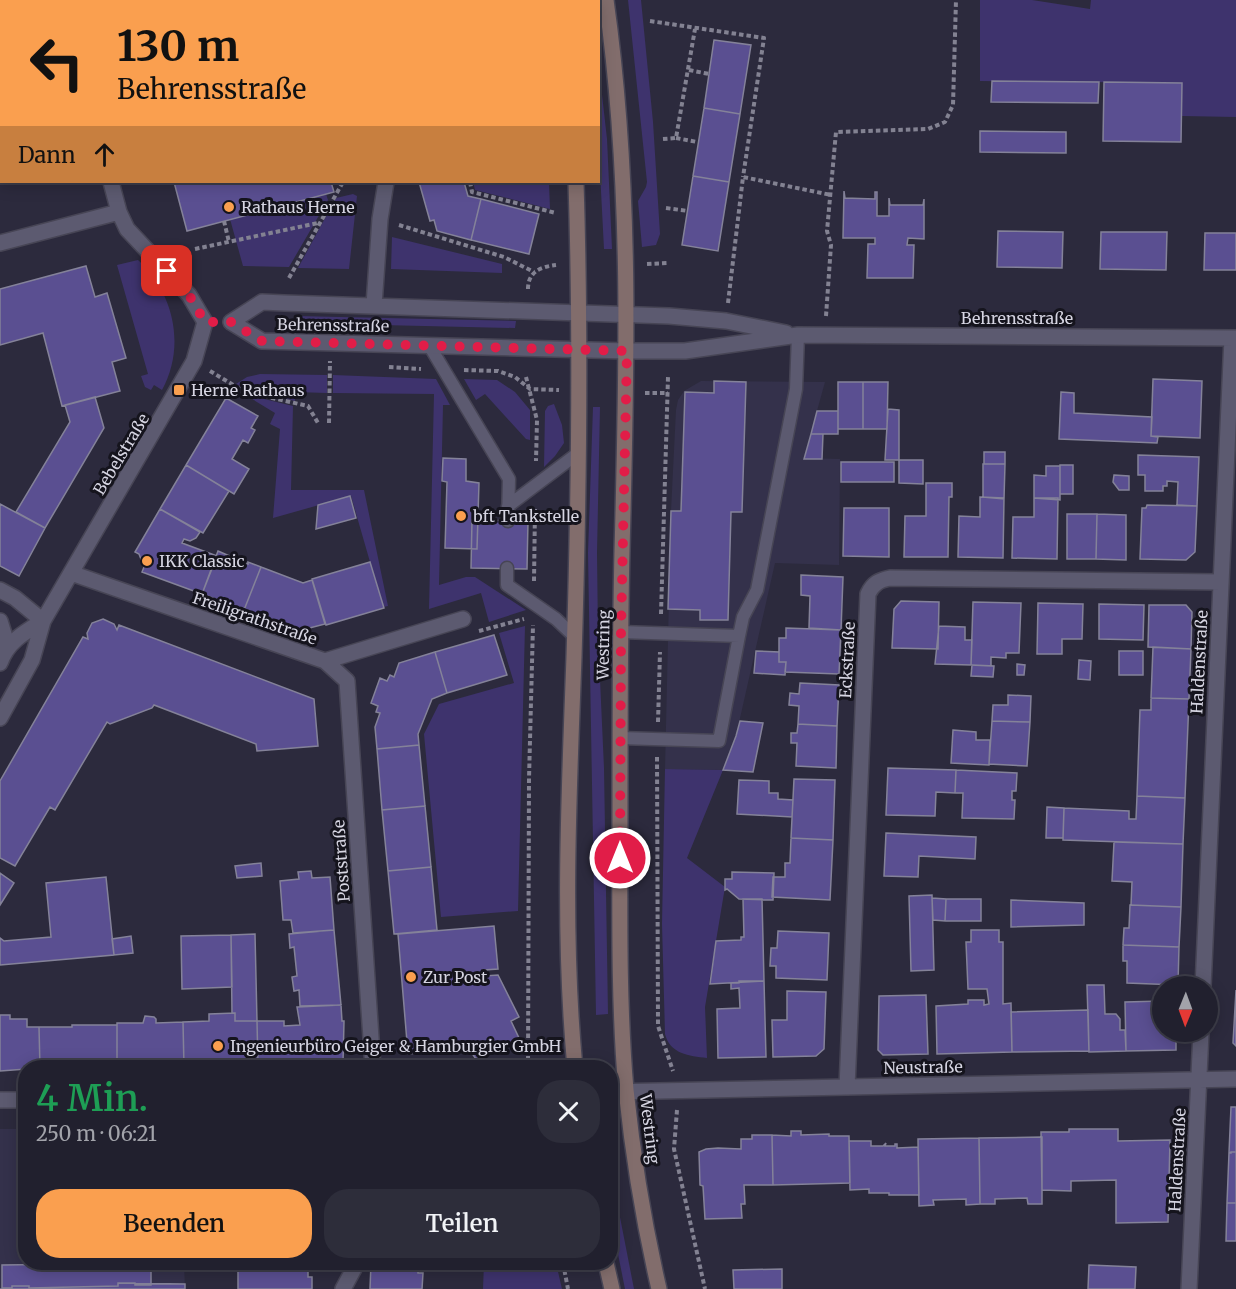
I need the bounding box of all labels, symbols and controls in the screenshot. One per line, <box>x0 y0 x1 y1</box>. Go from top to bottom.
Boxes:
text: 130 m <box>117 20 239 72</box>
icon: left <box>18 24 96 102</box>
text: Behrensstraße <box>117 72 306 106</box>
icon: ahead <box>88 138 121 171</box>
text: Dann <box>18 141 76 169</box>
place label: Rathaus Herne <box>241 197 355 217</box>
marker: Rathaus Herne <box>222 200 236 214</box>
pin <box>141 245 192 296</box>
icon: arrive <box>150 254 183 287</box>
street label: Behrensstraße <box>961 308 1073 328</box>
street label: Behrensstraße <box>277 314 389 336</box>
place label: Herne Rathaus <box>191 380 305 400</box>
marker: Herne Rathaus <box>172 383 186 397</box>
street label: Bebelstraße <box>89 410 153 498</box>
place label: bft Tankstelle <box>472 506 579 526</box>
marker: bft Tankstelle <box>454 509 468 523</box>
place label: IKK Classic <box>159 551 245 571</box>
marker: IKK Classic <box>140 554 154 568</box>
street label: Freiligrathstraße <box>190 587 320 649</box>
street label: Westring <box>592 609 614 681</box>
street label: Haldenstraße <box>1186 610 1212 714</box>
street label: Eckstraße <box>835 621 859 699</box>
street label: Poststraße <box>328 819 354 903</box>
position arrow <box>588 826 652 890</box>
place label: Zur Post <box>423 967 488 987</box>
marker: Zur Post <box>404 970 418 984</box>
north arrow <box>1152 976 1218 1042</box>
map controls <box>1152 976 1218 1042</box>
place label: Ingenieurbüro Geiger & Hamburgier GmbH <box>230 1036 562 1056</box>
marker: Ingenieurbüro Geiger & Hamburgier GmbH <box>211 1039 225 1053</box>
street label: Neustraße <box>883 1056 963 1078</box>
text: 4 Min. <box>36 1076 148 1121</box>
button: close <box>537 1080 600 1143</box>
street label: Westring <box>636 1092 664 1165</box>
street label: Haldenstraße <box>1164 1108 1190 1212</box>
text: 250 m · 06:21 <box>36 1121 157 1146</box>
button: Beenden <box>36 1189 312 1258</box>
button: Teilen <box>324 1189 600 1258</box>

